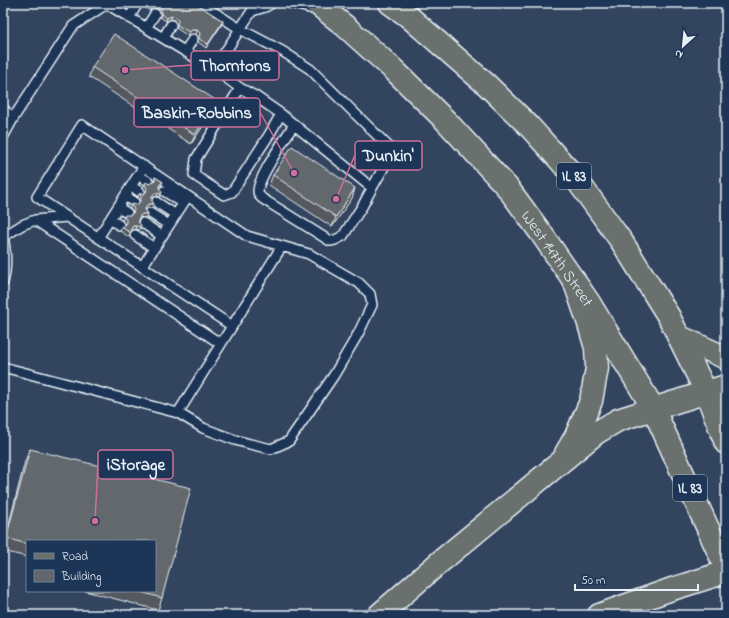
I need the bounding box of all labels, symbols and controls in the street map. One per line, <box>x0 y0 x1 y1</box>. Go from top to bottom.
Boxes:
north arrow <box>663 26 703 66</box>
text: N <box>672 45 686 63</box>
callout: Thorntons <box>191 51 279 80</box>
text: Thorntons <box>199 54 271 79</box>
callout: Baskin-Robbins <box>134 98 260 127</box>
text: Baskin-Robbins <box>141 101 252 126</box>
callout: Dunkin' <box>355 141 422 170</box>
text: Dunkin' <box>361 144 414 169</box>
road number: IL 83 <box>557 163 591 189</box>
street label: West 147th Street <box>514 206 599 312</box>
callout: iStorage <box>98 450 173 479</box>
text: iStorage <box>107 453 167 480</box>
road number: IL 83 <box>673 475 707 501</box>
legend <box>26 540 156 592</box>
text: Road <box>62 548 88 566</box>
scale bar <box>575 566 698 592</box>
text: Building <box>61 568 101 587</box>
text: 50 m <box>581 572 605 590</box>

